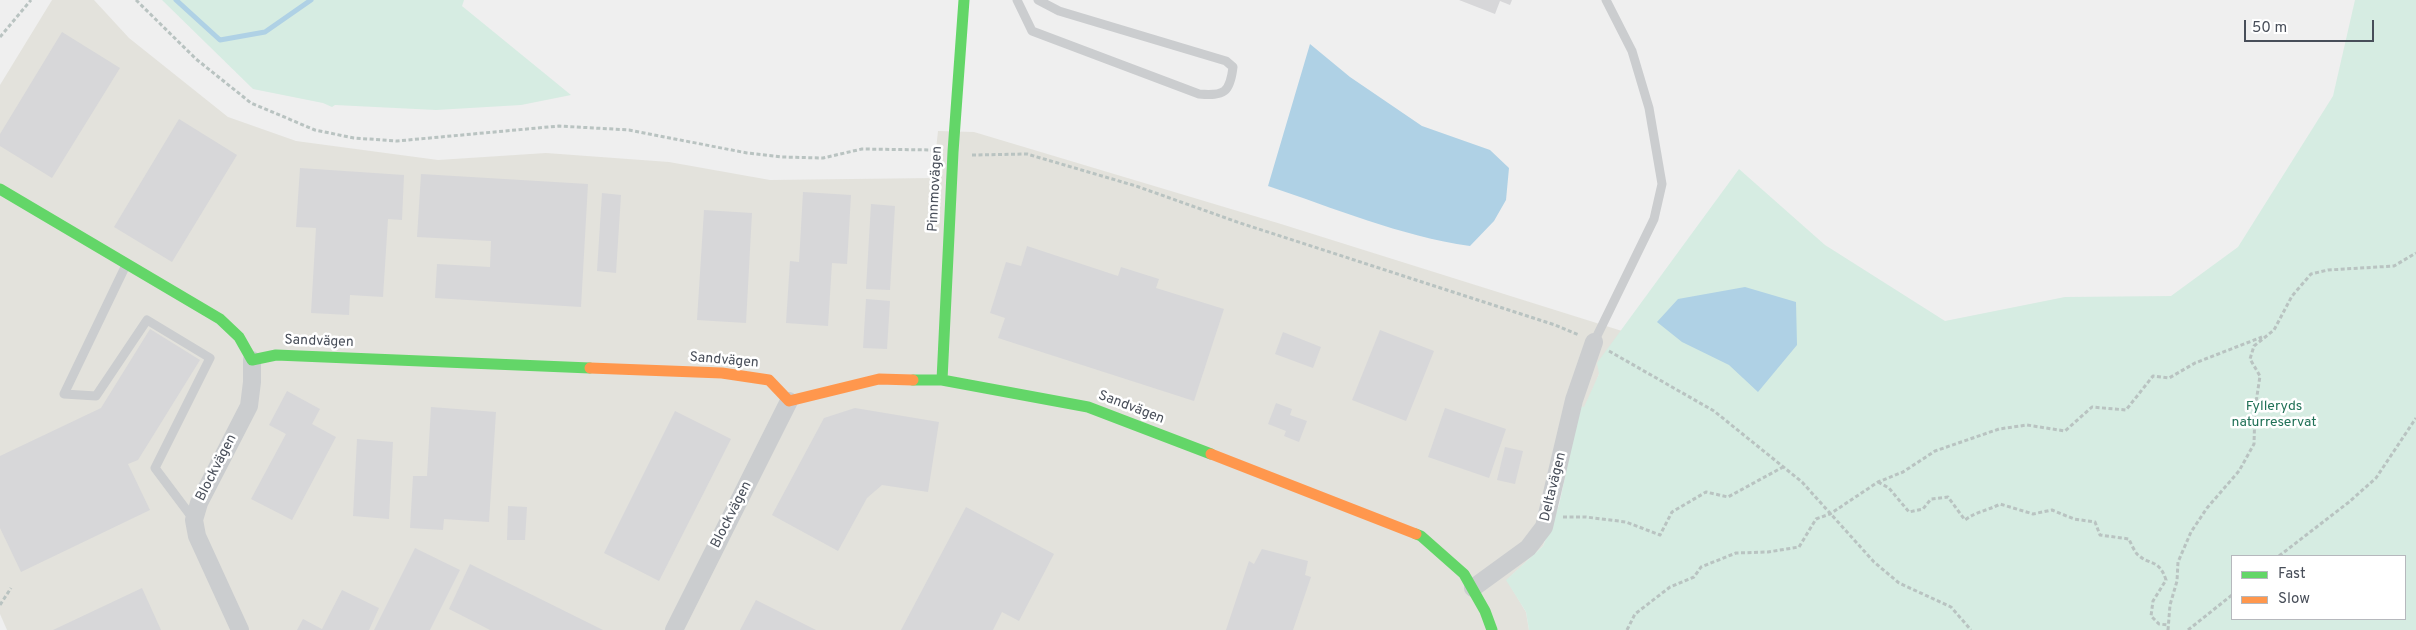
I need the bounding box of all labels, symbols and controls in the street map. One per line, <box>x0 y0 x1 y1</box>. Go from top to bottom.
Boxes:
scale bar <box>2246 10 2376 42</box>
text: 50 m <box>2252 19 2287 38</box>
street label: Pinnmovägen <box>925 146 947 232</box>
street label: Sandvägen <box>284 332 354 352</box>
street label: Sandvägen <box>689 350 759 372</box>
street label: Sandvägen <box>1096 388 1166 428</box>
park label: Fylleryds naturreservat <box>2232 399 2316 432</box>
street label: Blockvägen <box>193 432 241 504</box>
street label: Deltavägen <box>1537 451 1571 523</box>
street label: Blockvägen <box>708 479 756 551</box>
legend <box>2231 555 2406 620</box>
text: Fast <box>2278 565 2306 584</box>
text: Slow <box>2278 590 2310 609</box>

